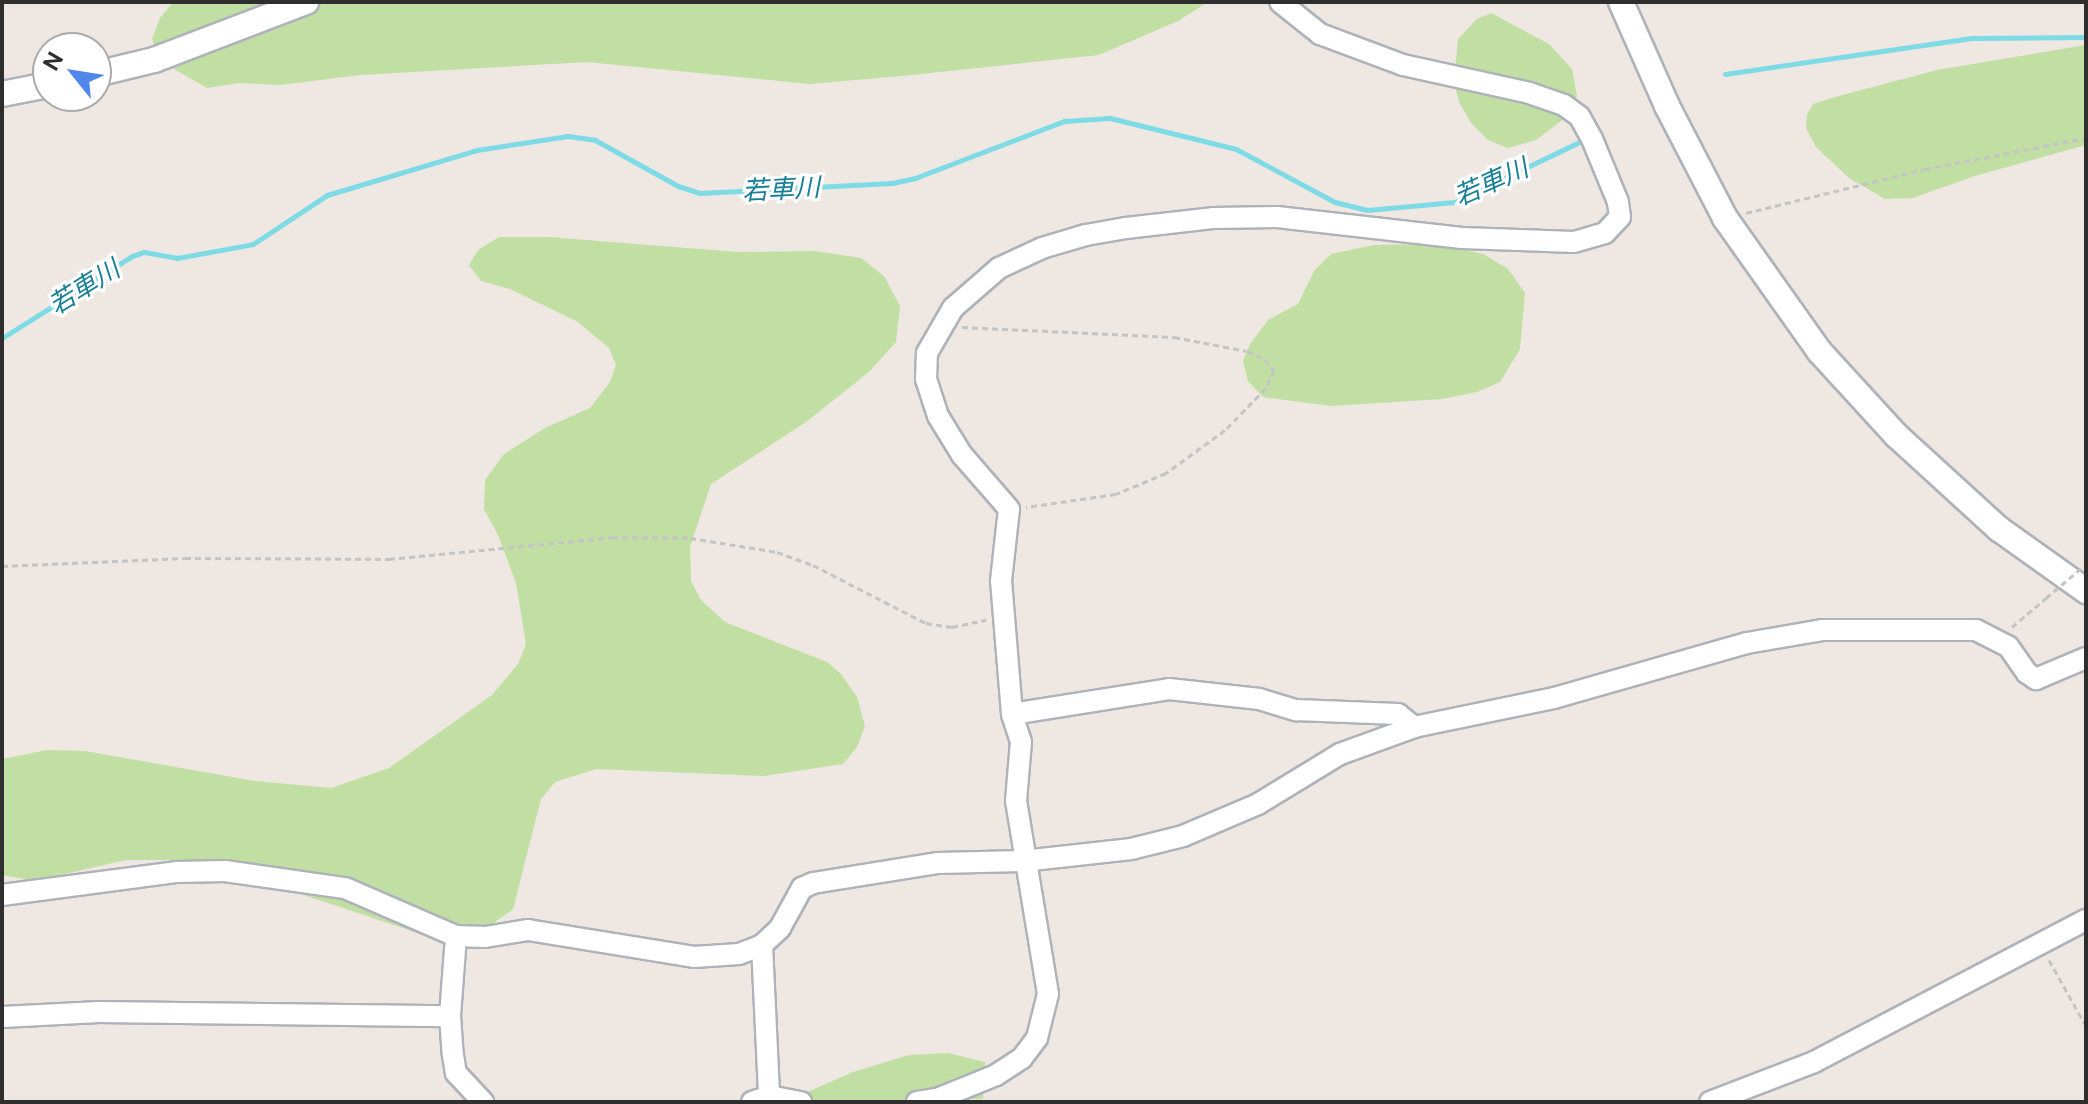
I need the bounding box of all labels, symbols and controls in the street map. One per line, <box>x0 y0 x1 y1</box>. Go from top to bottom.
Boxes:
north arrow <box>32 32 112 112</box>
text: N <box>37 47 69 75</box>
water label: 若車川 <box>1449 152 1533 212</box>
water label: 若車川 <box>741 171 821 207</box>
water label: 若車川 <box>43 253 125 321</box>

